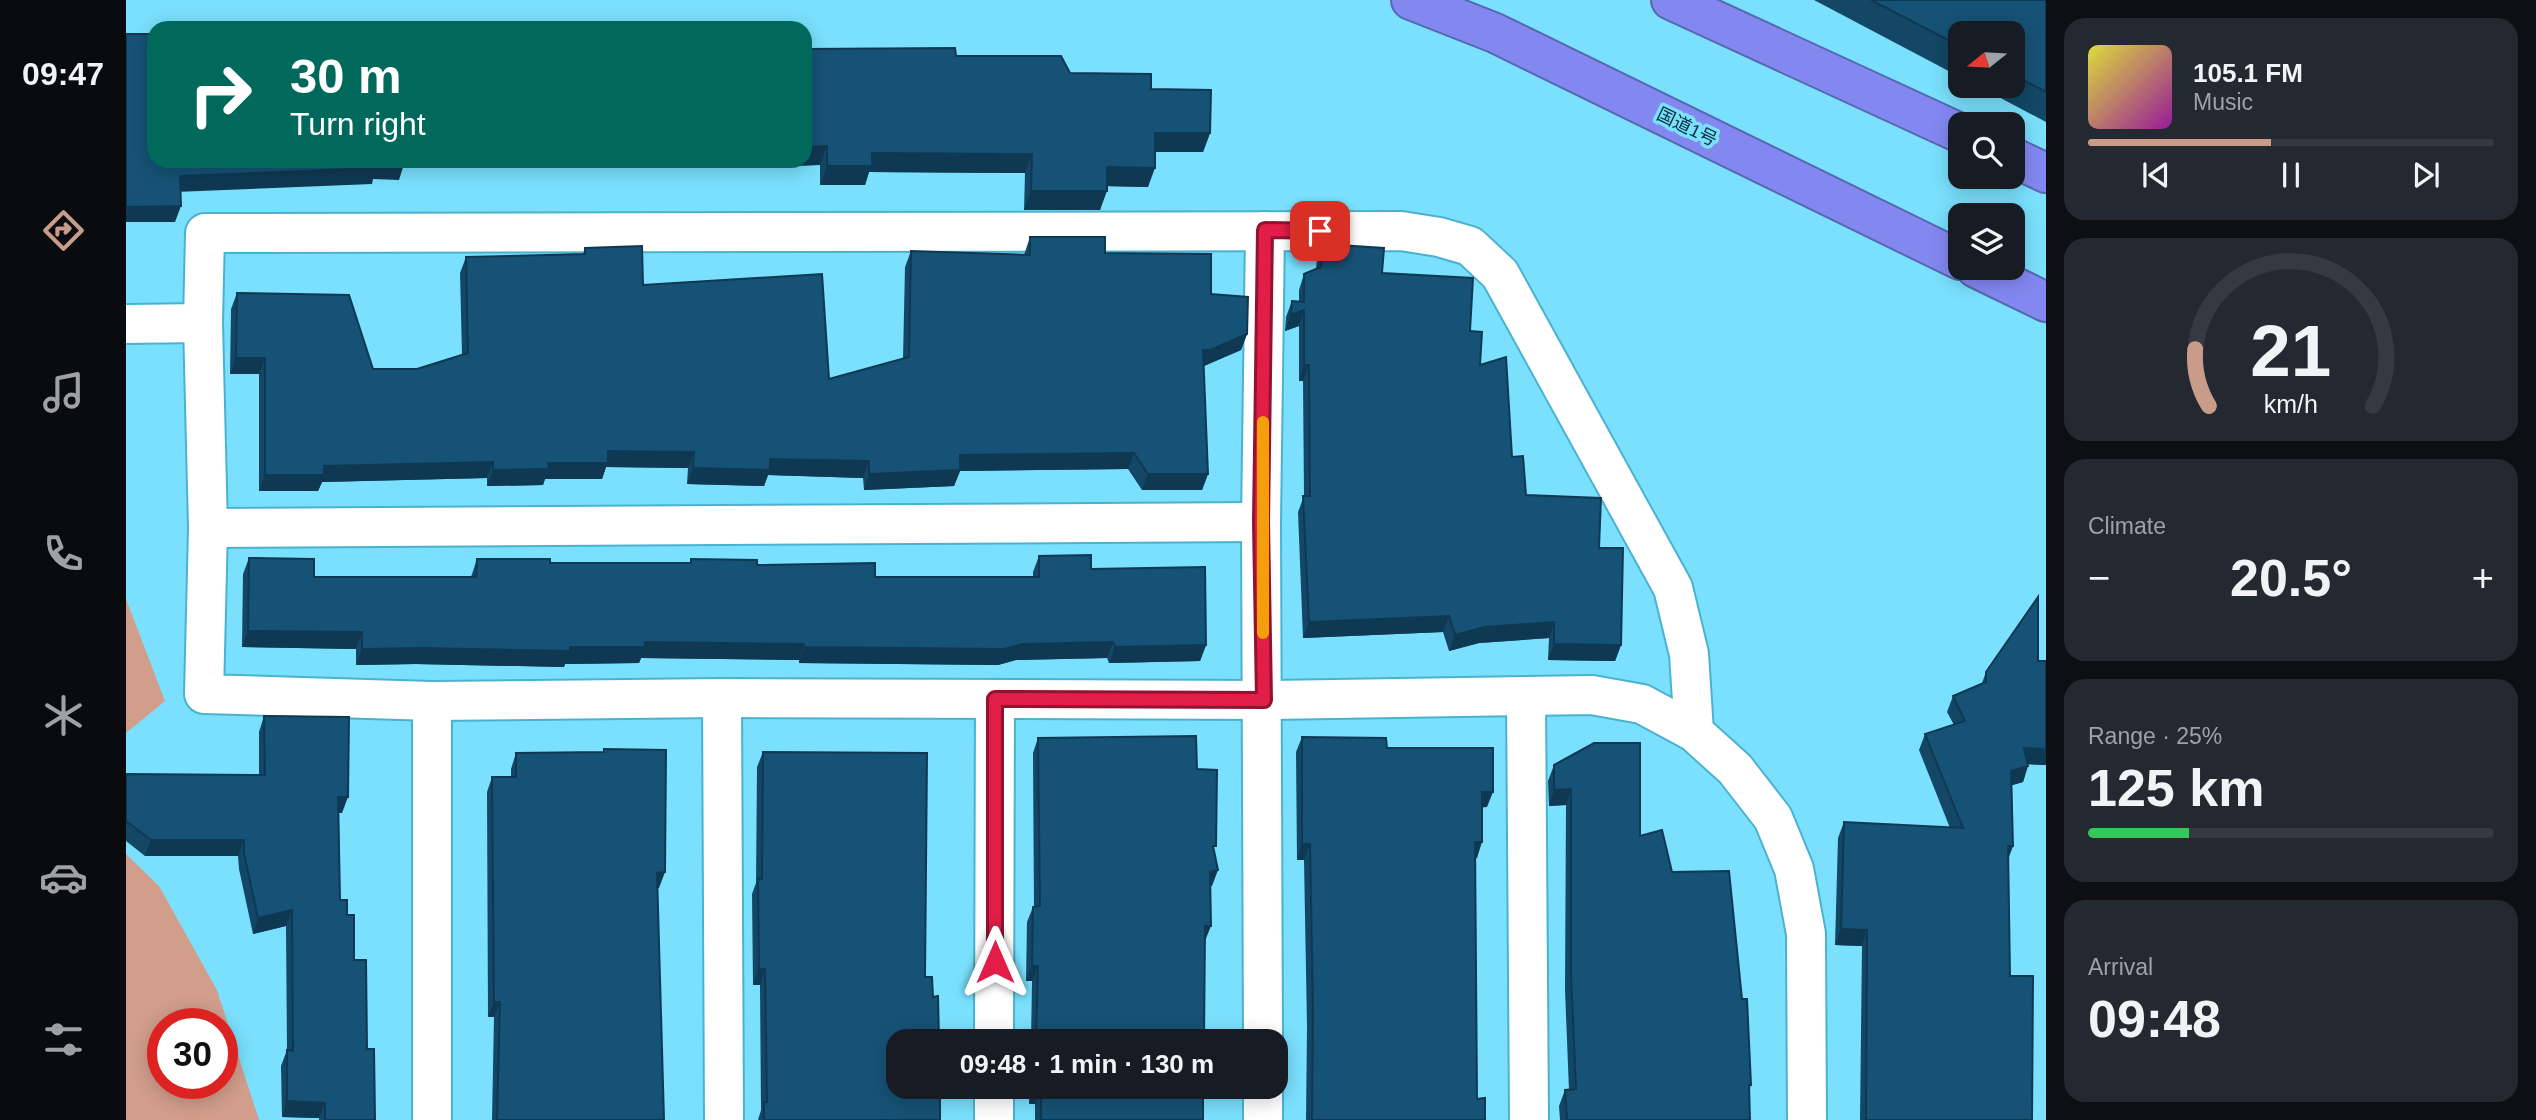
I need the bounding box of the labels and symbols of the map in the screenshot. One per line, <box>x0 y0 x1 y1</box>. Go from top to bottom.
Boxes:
north arrow <box>1948 21 2025 98</box>
street label: 国道1号 <box>1654 104 1720 150</box>
pin <box>1290 201 1350 261</box>
position arrow <box>958 925 1032 999</box>
speed limit sign: 30 <box>147 1008 238 1099</box>

